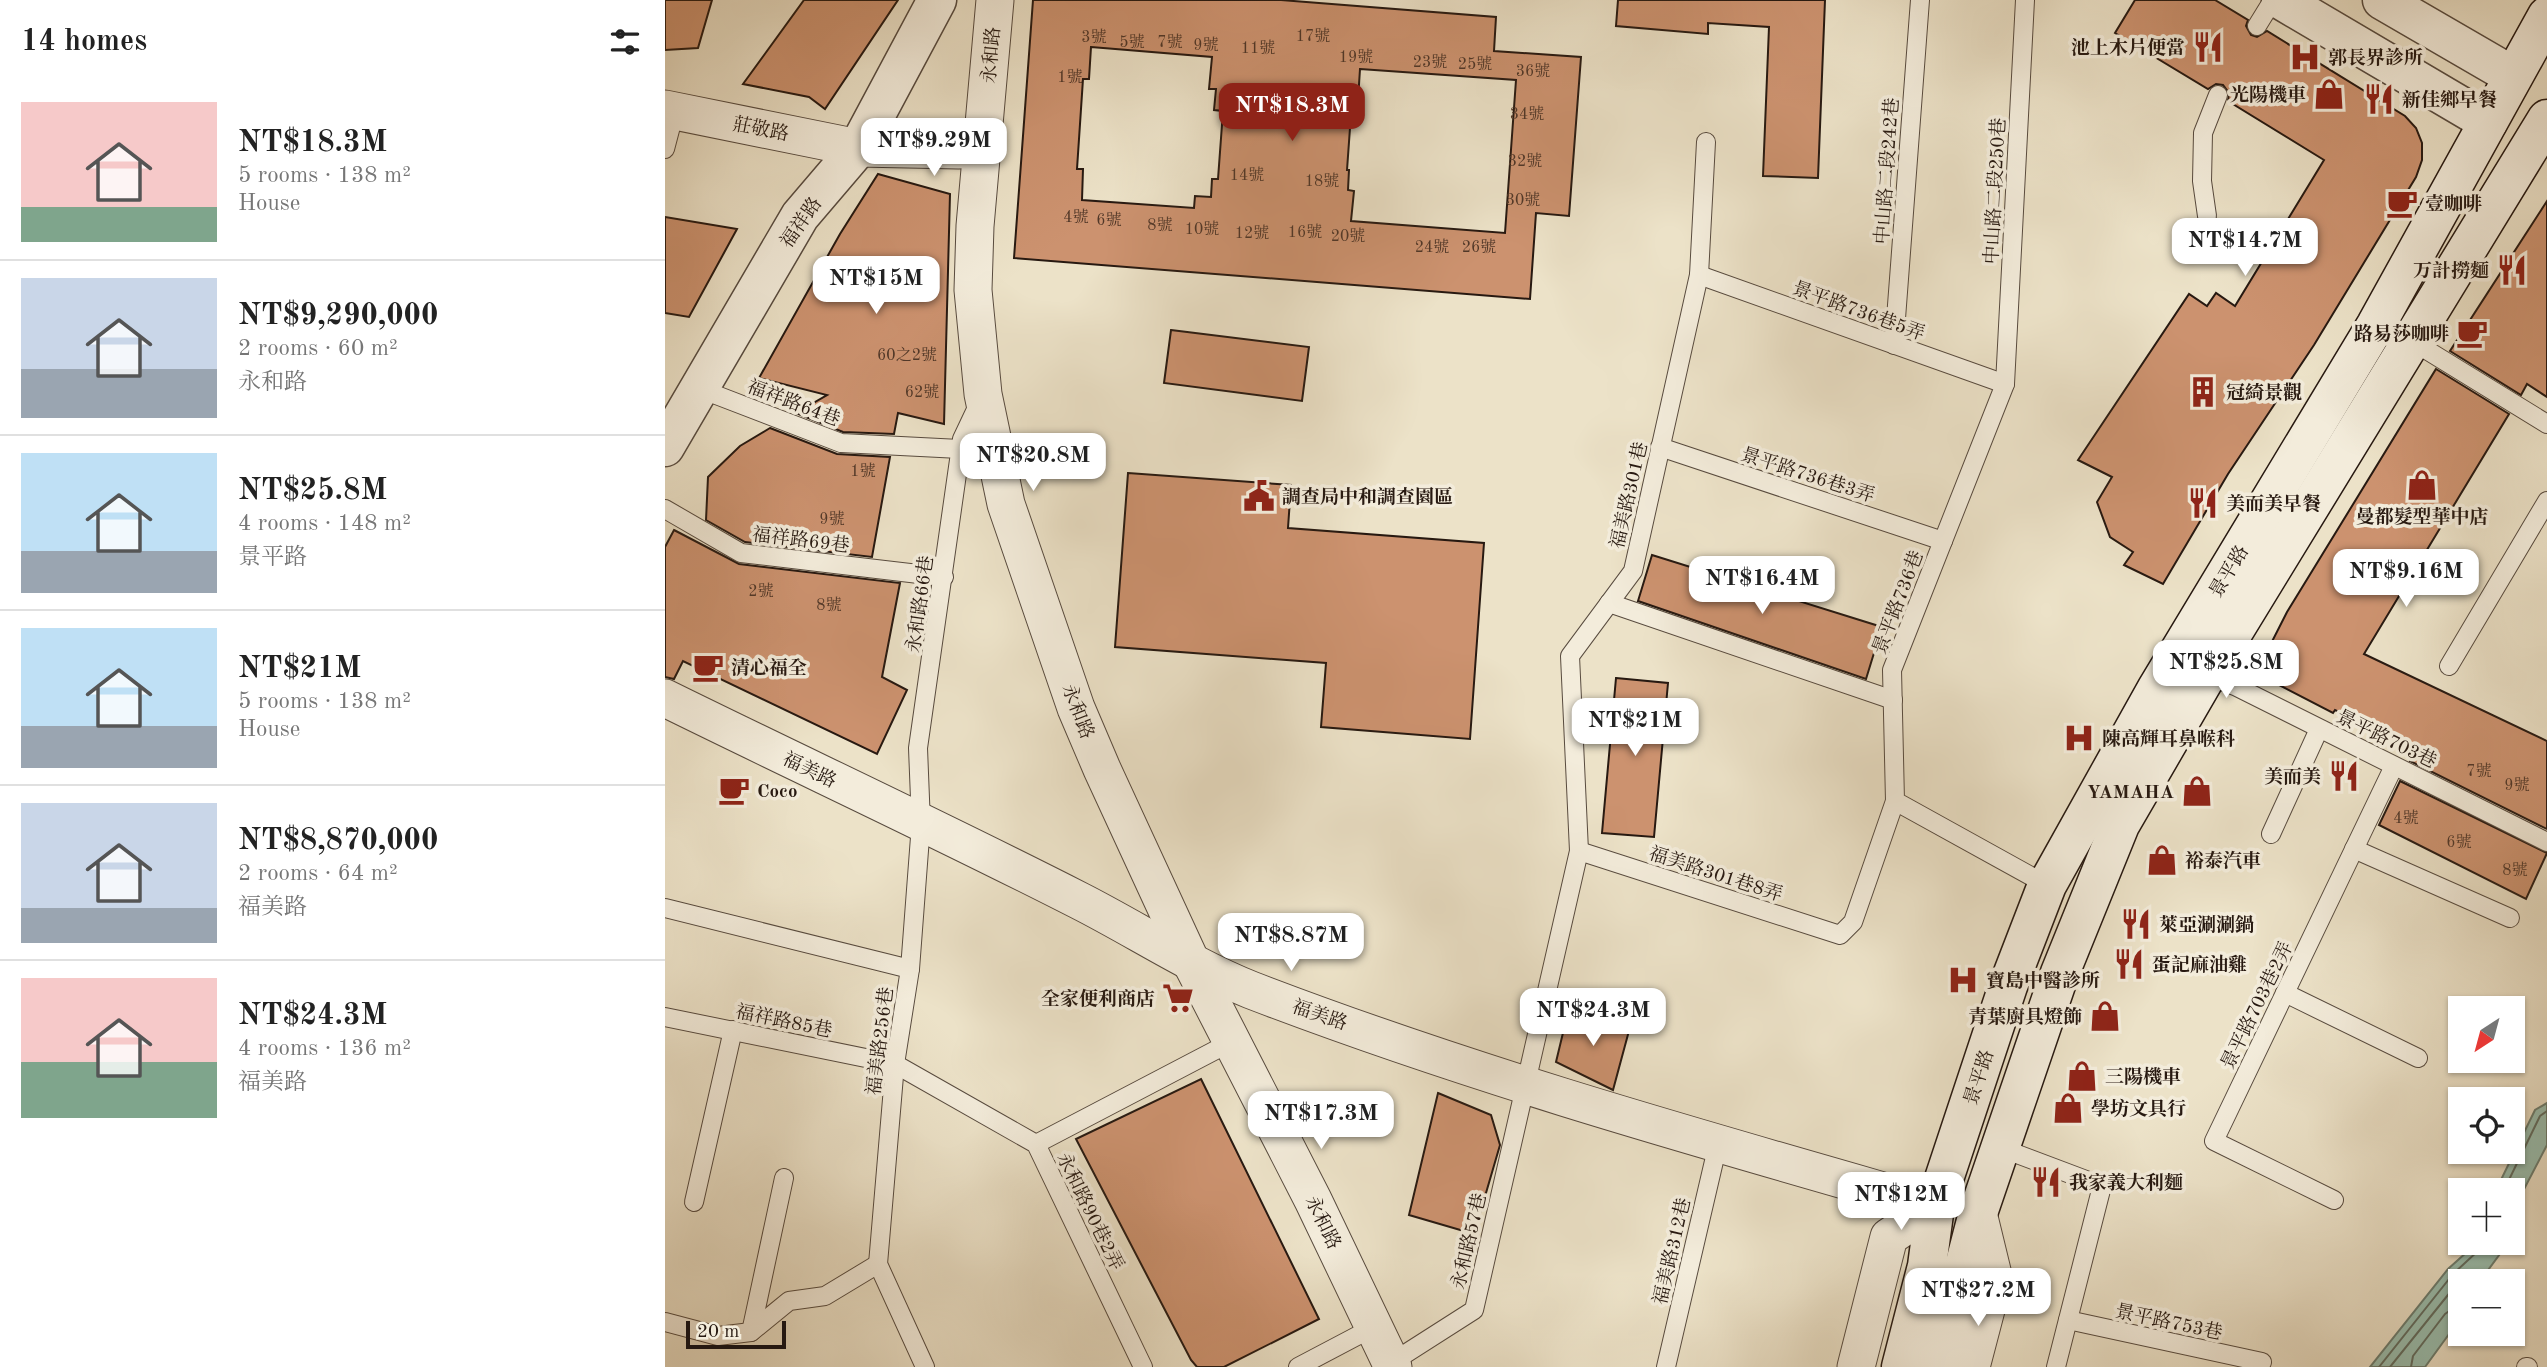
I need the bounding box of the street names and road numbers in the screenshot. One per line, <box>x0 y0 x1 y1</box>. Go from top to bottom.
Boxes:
street label: 永和路 <box>979 26 1004 84</box>
street label: 中山路二段242巷 <box>1872 97 1903 245</box>
street label: 莊敬路 <box>731 114 791 145</box>
street label: 中山路二段250巷 <box>1981 117 2010 265</box>
street label: 福祥路 <box>776 193 826 252</box>
street label: 景平路736巷5弄 <box>1790 278 1927 345</box>
street label: 福祥路64巷 <box>744 376 843 431</box>
street label: 福美路301巷 <box>1607 440 1652 551</box>
street label: 景平路736巷3弄 <box>1738 444 1877 507</box>
street label: 福祥路69巷 <box>751 524 851 557</box>
street label: 景平路 <box>2206 542 2253 602</box>
street label: 景平路736巷 <box>1869 548 1928 657</box>
street label: 永和路66巷 <box>903 554 938 654</box>
street label: 永和路 <box>1058 681 1098 742</box>
street label: 景平路703巷 <box>2333 706 2440 773</box>
street label: 福美路 <box>779 748 840 792</box>
street label: 福美路301巷8弄 <box>1646 843 1785 906</box>
street label: 景平路703巷2弄 <box>2217 939 2297 1073</box>
street label: 福美路256巷 <box>863 986 898 1097</box>
street label: 福美路 <box>1289 996 1350 1035</box>
street label: 福祥路85巷 <box>734 1001 834 1042</box>
street label: 景平路 <box>1961 1047 1998 1108</box>
street label: 永和路90巷2弄 <box>1052 1150 1127 1274</box>
street label: 永和路57巷 <box>1448 1191 1491 1291</box>
street label: 永和路 <box>1301 1192 1345 1253</box>
street label: 福美路312巷 <box>1650 1196 1695 1307</box>
street label: 景平路753巷 <box>2113 1301 2224 1344</box>

